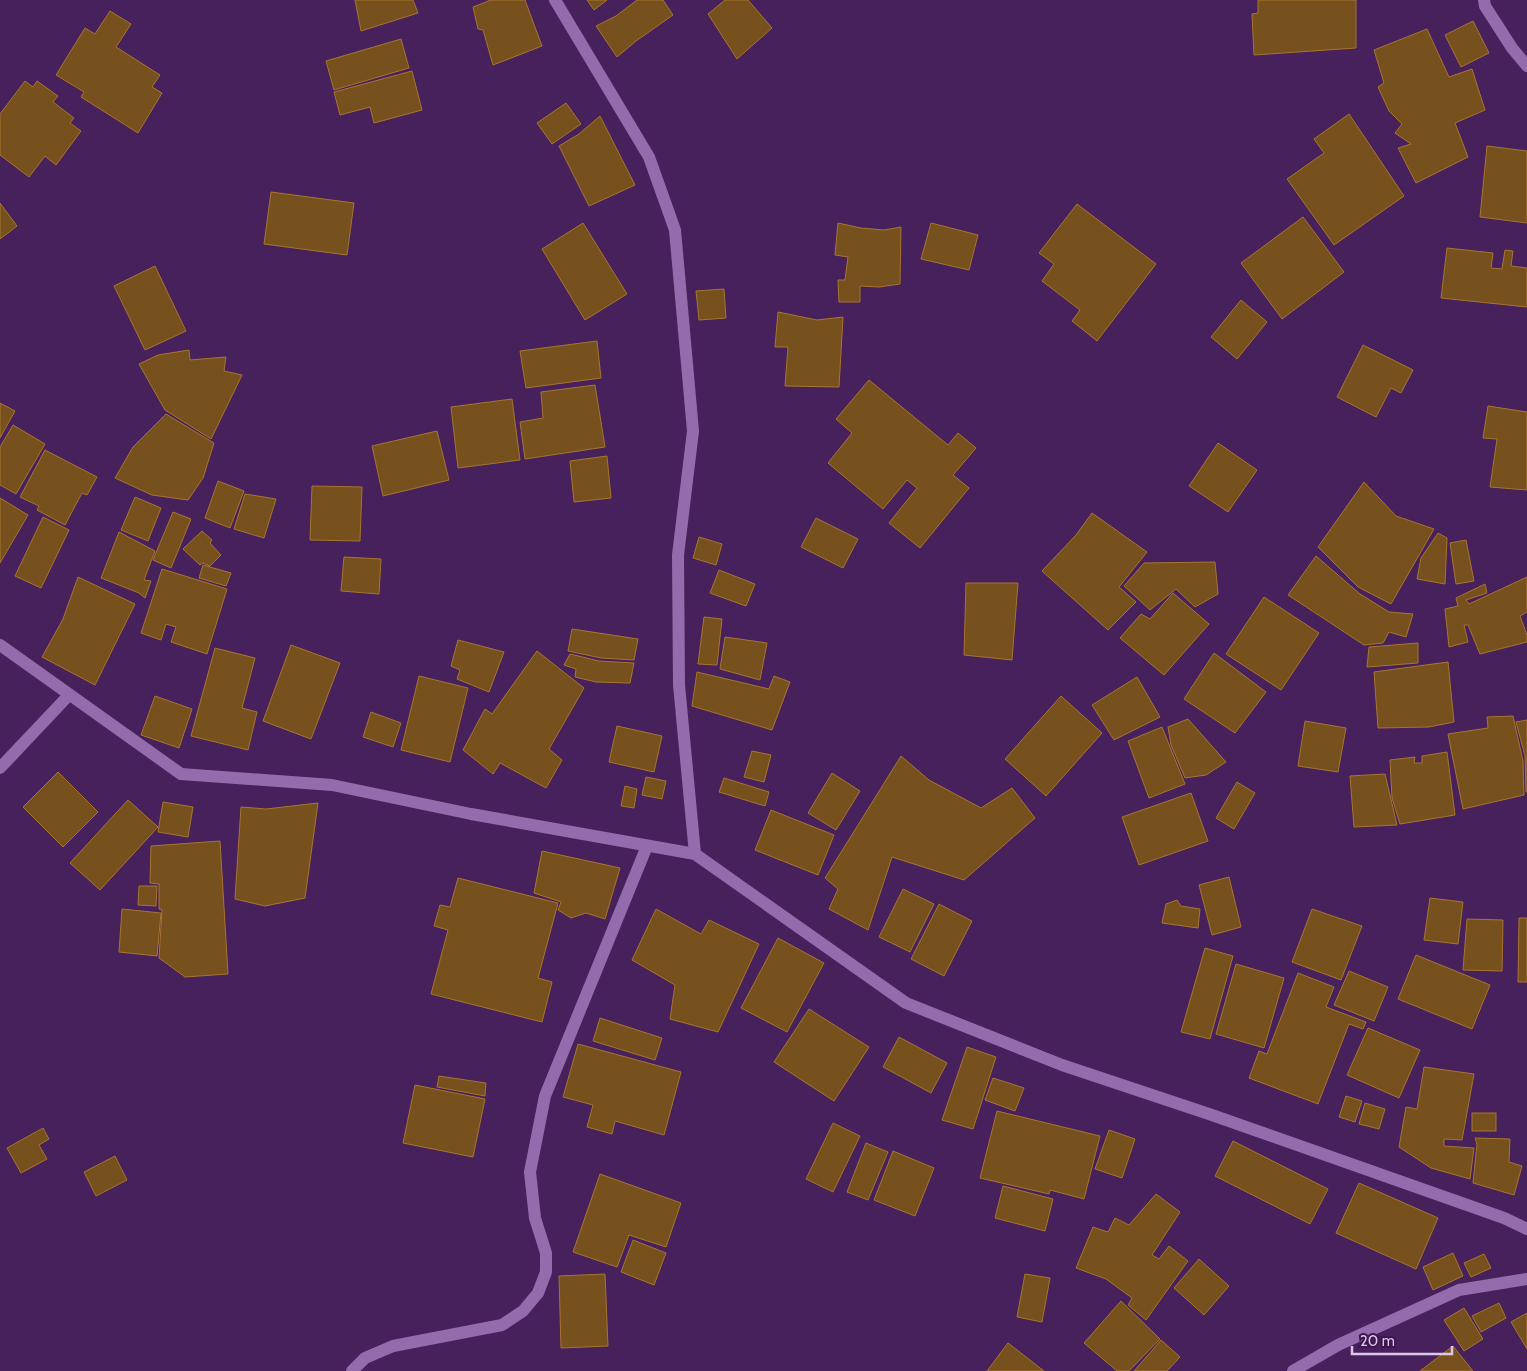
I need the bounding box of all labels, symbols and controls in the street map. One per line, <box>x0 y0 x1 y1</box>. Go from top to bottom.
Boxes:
scale bar <box>1352 1324 1452 1356</box>
text: 20 m <box>1360 1332 1395 1350</box>

